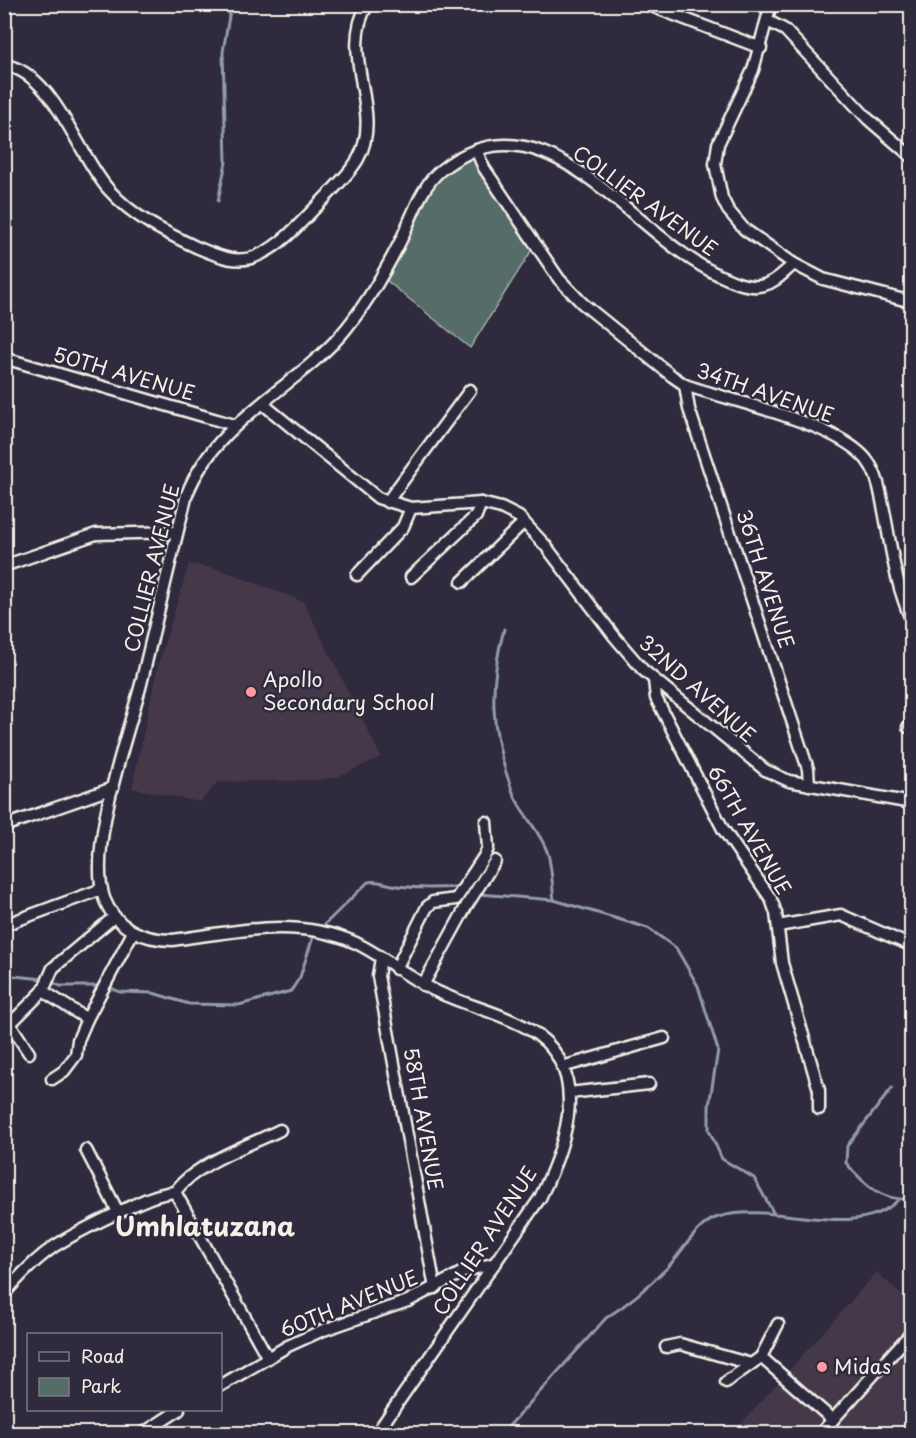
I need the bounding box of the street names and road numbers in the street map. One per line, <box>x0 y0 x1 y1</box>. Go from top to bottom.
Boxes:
street label: COLLIER AVENUE <box>567 137 724 263</box>
street label: 50TH AVENUE <box>50 338 199 408</box>
street label: 34TH AVENUE <box>692 354 838 430</box>
street label: COLLIER AVENUE <box>116 480 186 655</box>
street label: 36TH AVENUE <box>729 505 803 652</box>
street label: 32ND AVENUE <box>633 627 763 749</box>
street label: 66TH AVENUE <box>700 759 799 900</box>
street label: 58TH AVENUE <box>397 1045 451 1193</box>
street label: COLLIER AVENUE <box>425 1160 544 1321</box>
street label: 60TH AVENUE <box>275 1262 422 1344</box>

